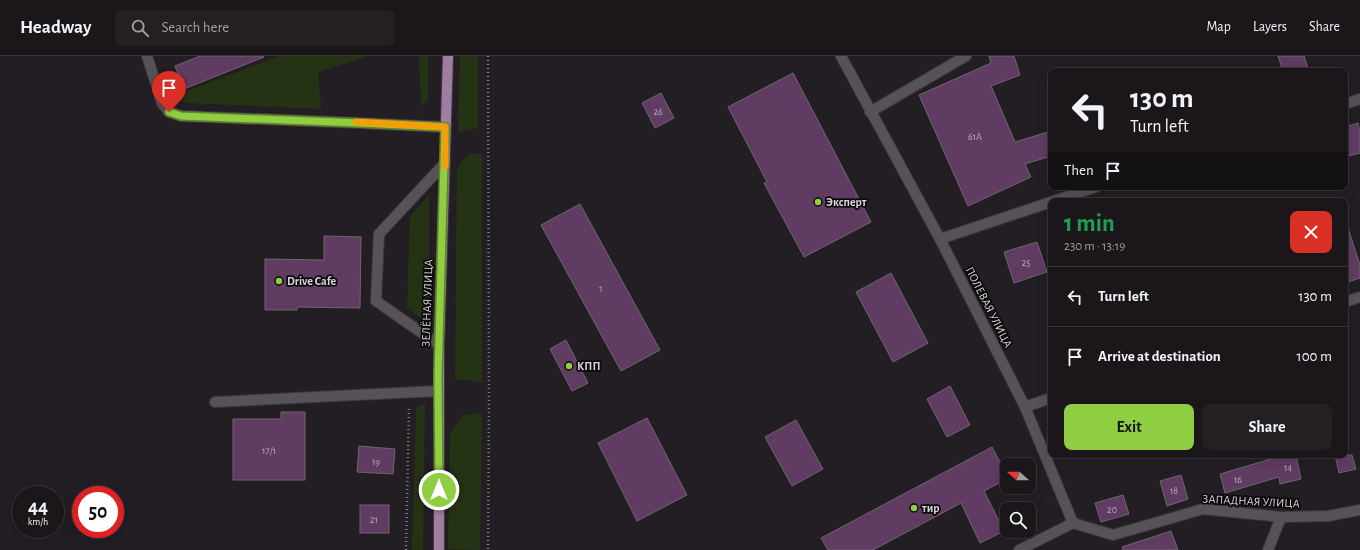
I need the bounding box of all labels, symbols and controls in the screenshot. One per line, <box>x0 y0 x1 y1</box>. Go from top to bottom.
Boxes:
search box <box>115 10 395 46</box>
icon: search <box>129 17 151 39</box>
text: Headway <box>20 18 91 37</box>
text: Search here <box>161 20 229 35</box>
text: Map <box>1206 20 1231 34</box>
text: Layers <box>1253 20 1287 34</box>
text: Share <box>1309 20 1340 34</box>
pin <box>152 71 186 112</box>
icon: arrive <box>158 77 180 99</box>
icon: left <box>1064 84 1116 136</box>
text: 130 m <box>1130 85 1194 113</box>
house number: 26 <box>653 107 663 117</box>
text: Turn left <box>1130 118 1189 136</box>
house number: 61А <box>968 132 982 142</box>
icon: arrive <box>1102 160 1124 182</box>
text: Then <box>1064 163 1094 178</box>
place label: Эксперт <box>826 196 867 208</box>
marker: Эксперт <box>813 197 823 207</box>
button: close <box>1290 211 1332 253</box>
text: 1 min <box>1064 212 1115 236</box>
text: 230 m · 13:19 <box>1064 240 1125 253</box>
house number: 25 <box>1022 258 1030 268</box>
street label: ЗЕЛЁНАЯ УЛИЦА <box>418 259 435 347</box>
street label: ПОЛЕВАЯ УЛИЦА <box>963 265 1015 349</box>
place label: Drive Cafe <box>287 275 336 287</box>
marker: Drive Cafe <box>274 276 284 286</box>
house number: 1 <box>599 284 603 294</box>
icon: left <box>1064 286 1086 308</box>
text: Turn left <box>1098 289 1149 304</box>
text: 130 m <box>1298 289 1332 304</box>
icon: arrive <box>1064 346 1086 368</box>
text: Arrive at destination <box>1098 349 1221 364</box>
text: 100 m <box>1297 349 1332 364</box>
place label: КПП <box>577 360 601 372</box>
marker: КПП <box>564 361 574 371</box>
button: Exit <box>1064 404 1194 450</box>
button: Share <box>1202 404 1332 450</box>
house number: 17/1 <box>262 446 276 456</box>
house number: 19 <box>372 457 380 467</box>
north arrow <box>1000 458 1036 494</box>
map controls <box>1000 458 1036 538</box>
house number: 14 <box>1284 463 1292 473</box>
position arrow <box>418 469 460 511</box>
house number: 16 <box>1234 475 1242 485</box>
speed limit sign: 50 <box>72 486 124 538</box>
house number: 18 <box>1170 486 1178 496</box>
street label: ЗАПАДНАЯ УЛИЦА <box>1202 492 1300 510</box>
text: 44 <box>28 497 48 517</box>
place label: тир <box>921 502 940 514</box>
button: search <box>1000 502 1036 538</box>
marker: тир <box>909 503 919 513</box>
house number: 20 <box>1107 505 1117 515</box>
house number: 21 <box>370 515 378 525</box>
text: km/h <box>28 517 48 527</box>

